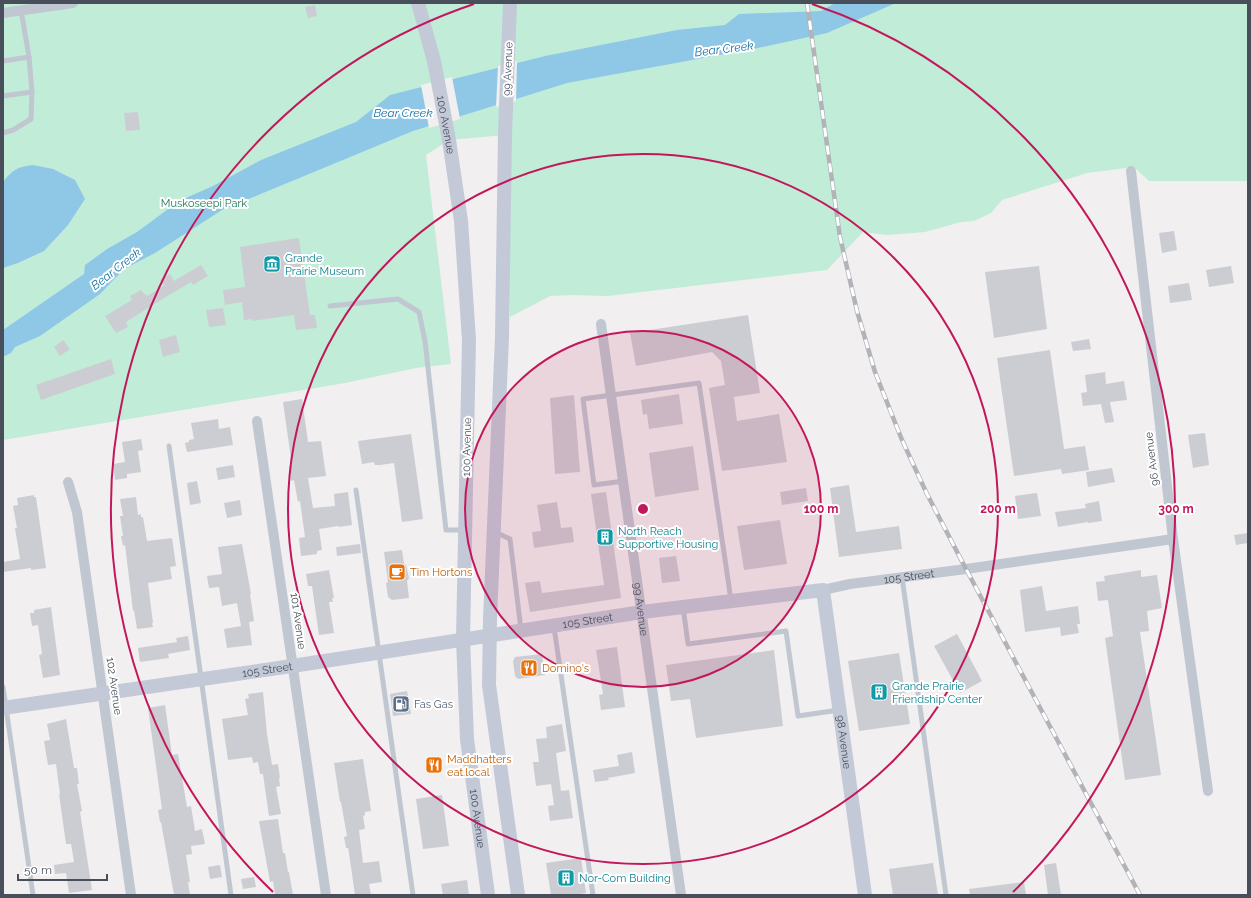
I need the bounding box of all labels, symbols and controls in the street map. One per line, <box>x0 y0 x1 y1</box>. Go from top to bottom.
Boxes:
water label: Bear Creek <box>694 38 755 60</box>
street label: 99 Avenue <box>501 41 515 96</box>
street label: 100 Avenue <box>434 94 458 155</box>
water label: Bear Creek <box>373 106 433 120</box>
park label: Muskoseepi Park <box>161 197 247 210</box>
water label: Bear Creek <box>88 245 144 293</box>
place label: Grande Prairie Museum <box>285 252 364 278</box>
museum icon: Grande Prairie Museum <box>262 254 282 274</box>
street label: 100 Avenue <box>460 417 474 477</box>
street label: 96 Avenue <box>1142 431 1162 487</box>
centre of rings <box>636 502 650 516</box>
text: 100 m <box>804 502 838 516</box>
text: 200 m <box>980 502 1016 516</box>
text: 300 m <box>1158 502 1194 516</box>
place label: North Reach Supportive Housing <box>618 525 718 551</box>
building icon: North Reach Supportive Housing <box>595 527 615 547</box>
cafe icon: Tim Hortons <box>387 562 407 582</box>
place label: Tim Hortons <box>410 566 472 579</box>
street label: 105 Street <box>883 567 935 586</box>
street label: 99 Avenue <box>631 582 651 637</box>
street label: 101 Avenue <box>288 592 308 651</box>
street label: 105 Street <box>561 610 614 631</box>
street label: 102 Avenue <box>104 656 125 716</box>
restaurant icon: Domino's <box>519 658 539 678</box>
street label: 105 Street <box>241 659 294 680</box>
place label: Domino's <box>542 662 589 675</box>
place label: Grande Prairie Friendship Center <box>892 680 982 706</box>
building icon: Grande Prairie Friendship Center <box>869 682 889 702</box>
fuel station icon: Fas Gas <box>391 694 411 714</box>
place label: Fas Gas <box>414 698 453 711</box>
street label: 98 Avenue <box>834 714 854 770</box>
place label: Maddhatters eat.local <box>447 753 512 779</box>
restaurant icon: Maddhatters eat.local <box>424 755 444 775</box>
street label: 100 Avenue <box>467 788 488 849</box>
scale bar <box>18 856 107 882</box>
text: 50 m <box>24 863 52 877</box>
building icon: Nor-Com Building <box>556 868 576 888</box>
place label: Nor-Com Building <box>579 872 671 885</box>

